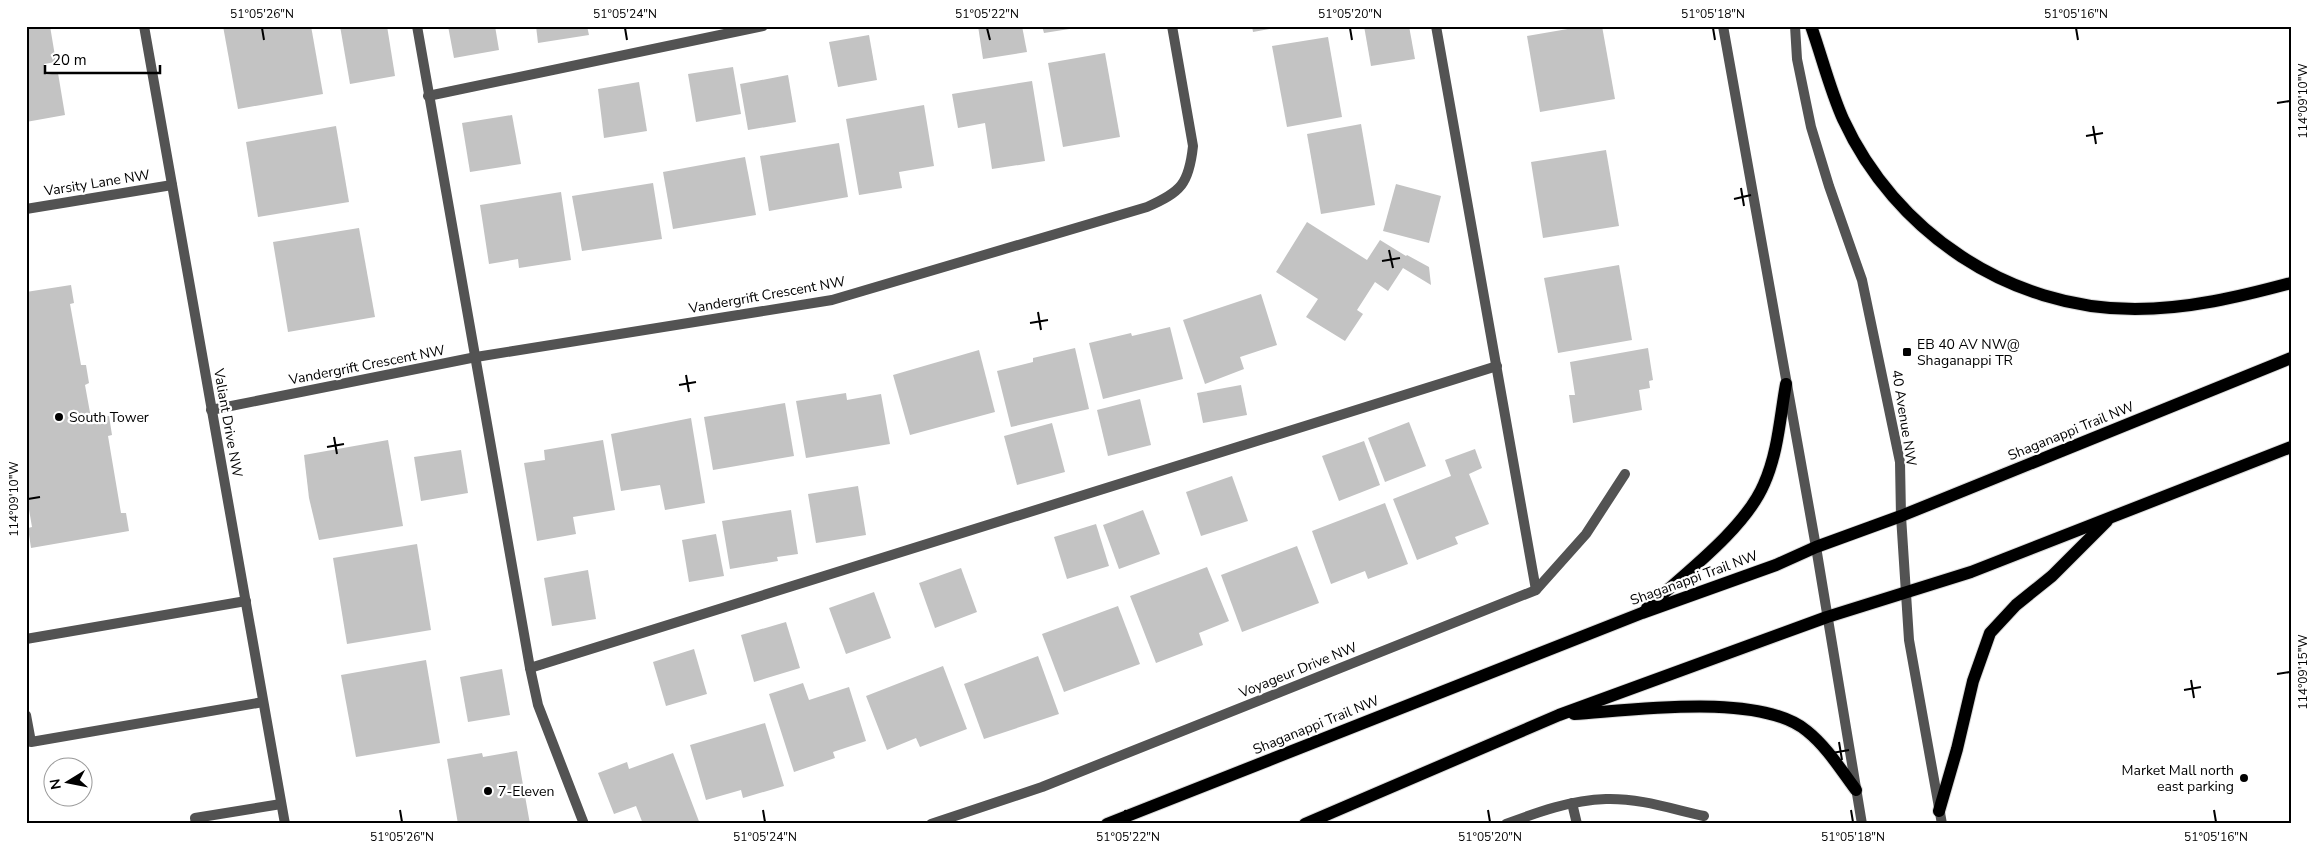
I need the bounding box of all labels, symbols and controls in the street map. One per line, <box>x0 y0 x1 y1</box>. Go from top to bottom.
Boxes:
text: 51°05'26"N <box>230 6 294 22</box>
text: 51°05'24"N <box>593 6 657 22</box>
text: 51°05'22"N <box>955 6 1019 22</box>
text: 51°05'20"N <box>1318 6 1382 22</box>
text: 51°05'18"N <box>1681 6 1745 22</box>
text: 51°05'16"N <box>2044 6 2108 22</box>
scale bar <box>45 42 160 74</box>
text: 20 m <box>52 50 87 70</box>
text: 114°09'10"W <box>2295 63 2311 139</box>
street label: Varsity Lane NW <box>42 165 152 201</box>
street label: Vandergrift Crescent NW <box>686 272 847 318</box>
place label: EB 40 AV NW@ Shaganappi TR <box>1917 335 2020 370</box>
street label: Vandergrift Crescent NW <box>286 340 447 390</box>
marker: EB 40 AV NW@ Shaganappi TR <box>1901 346 1913 358</box>
street label: Valiant Drive NW <box>209 366 247 479</box>
street label: 40 Avenue NW <box>1887 368 1921 468</box>
street label: Shaganappi Trail NW <box>2005 397 2138 465</box>
place label: South Tower <box>69 408 149 427</box>
marker: South Tower <box>53 411 65 423</box>
text: 114°09'10"W <box>6 461 22 537</box>
street label: Shaganappi Trail NW <box>1627 546 1761 610</box>
text: 114°09'15"W <box>2295 634 2311 710</box>
street label: Voyageur Drive NW <box>1235 637 1360 703</box>
street label: Shaganappi Trail NW <box>1250 691 1383 759</box>
north arrow <box>42 758 92 808</box>
place label: Market Mall north east parking <box>2122 761 2234 796</box>
marker: Market Mall north east parking <box>2238 772 2250 784</box>
text: N <box>45 777 66 791</box>
place label: 7-Eleven <box>498 782 554 801</box>
marker: 7-Eleven <box>482 785 494 797</box>
text: 51°05'26"N <box>370 829 434 845</box>
text: 51°05'24"N <box>733 829 797 845</box>
text: 51°05'22"N <box>1096 829 1160 845</box>
text: 51°05'20"N <box>1458 829 1522 845</box>
text: 51°05'18"N <box>1821 829 1885 845</box>
text: 51°05'16"N <box>2184 829 2248 845</box>

